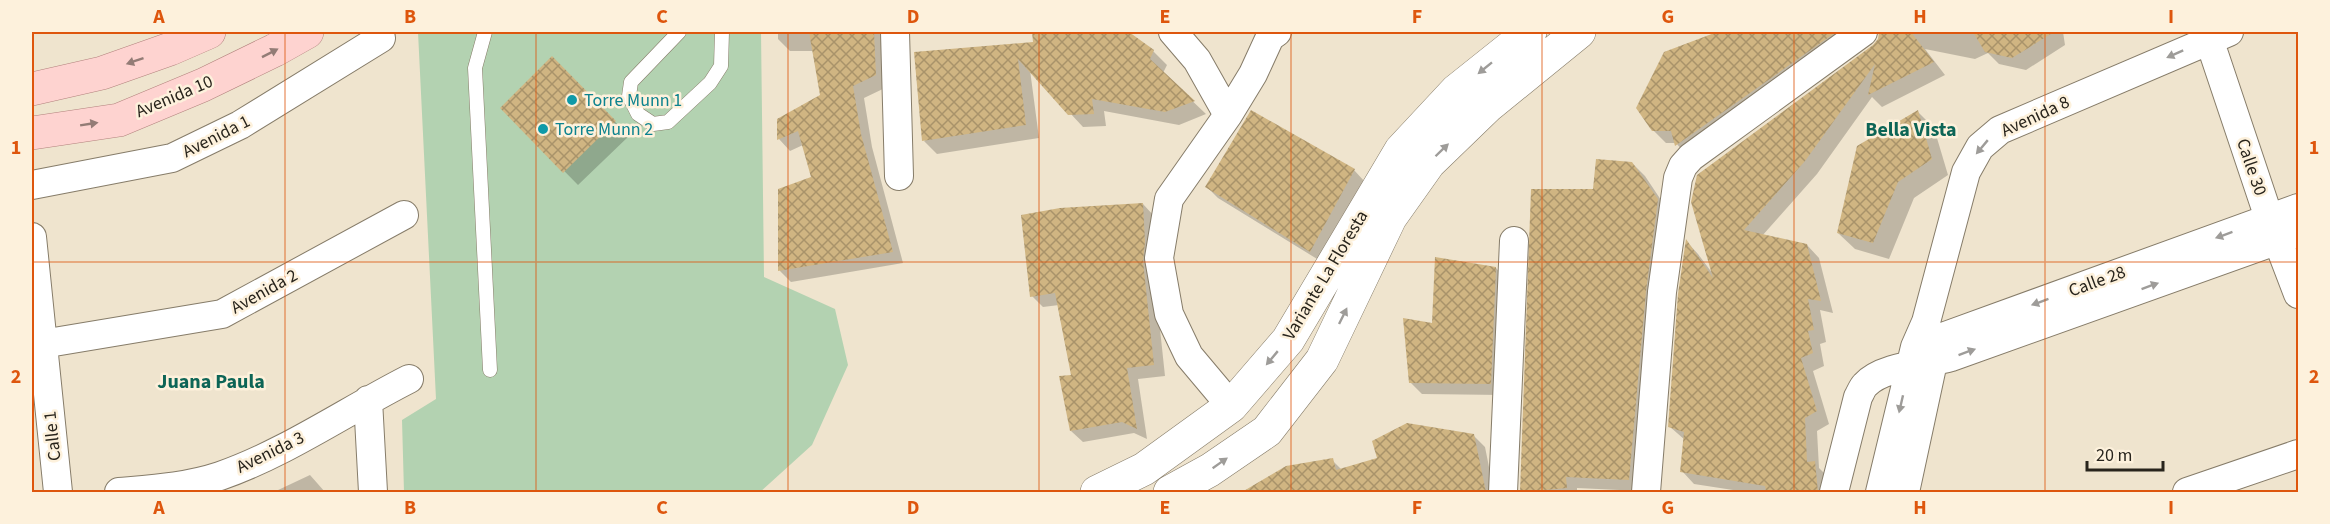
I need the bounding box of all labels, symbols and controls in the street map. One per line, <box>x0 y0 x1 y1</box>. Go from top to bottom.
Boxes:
text: A <box>152 3 165 31</box>
text: B <box>404 3 416 31</box>
text: C <box>656 3 668 31</box>
text: D <box>907 3 919 31</box>
text: E <box>1160 3 1170 31</box>
text: F <box>1412 3 1422 31</box>
text: G <box>1662 3 1674 31</box>
text: H <box>1913 3 1927 31</box>
text: I <box>2168 3 2174 31</box>
one-way arrow <box>261 48 278 57</box>
one-way arrow <box>2165 49 2183 59</box>
one-way arrow <box>126 57 144 66</box>
one-way arrow <box>1477 62 1493 75</box>
street label: Avenida 10 <box>132 69 217 124</box>
place label: Torre Munn 1 <box>584 88 682 113</box>
street label: Avenida 8 <box>1997 90 2074 143</box>
marker: Torre Munn 1 <box>565 93 579 107</box>
street label: Avenida 1 <box>178 109 254 164</box>
district label: Bella Vista <box>1865 116 1957 144</box>
place label: Torre Munn 2 <box>555 117 653 142</box>
one-way arrow <box>80 120 99 129</box>
marker: Torre Munn 2 <box>536 122 550 136</box>
text: 1 <box>11 134 21 162</box>
text: 1 <box>2309 134 2319 162</box>
street label: Calle 30 <box>2230 135 2273 199</box>
one-way arrow <box>1975 139 1988 155</box>
one-way arrow <box>1435 144 1449 158</box>
street label: Variante La Floresta <box>1277 206 1374 345</box>
one-way arrow <box>2214 230 2232 240</box>
street label: Calle 28 <box>2065 260 2129 303</box>
street label: Avenida 2 <box>226 263 302 320</box>
one-way arrow <box>2141 280 2159 290</box>
one-way arrow <box>2031 297 2049 307</box>
one-way arrow <box>1338 308 1347 325</box>
one-way arrow <box>1958 346 1976 356</box>
one-way arrow <box>1266 350 1279 365</box>
text: 2 <box>11 363 21 391</box>
text: 2 <box>2309 363 2319 391</box>
district label: Juana Paula <box>157 368 265 396</box>
one-way arrow <box>1896 394 1905 413</box>
street label: Calle 1 <box>37 410 68 462</box>
street label: Avenida 3 <box>232 425 308 480</box>
scale bar <box>2087 434 2164 472</box>
text: 20 m <box>2096 443 2132 468</box>
one-way arrow <box>1212 457 1228 469</box>
text: A <box>152 494 165 522</box>
text: B <box>404 494 416 522</box>
text: C <box>656 494 668 522</box>
text: D <box>907 494 919 522</box>
text: E <box>1160 494 1170 522</box>
text: F <box>1412 494 1422 522</box>
text: G <box>1662 494 1674 522</box>
text: H <box>1913 494 1927 522</box>
text: I <box>2168 494 2174 522</box>

